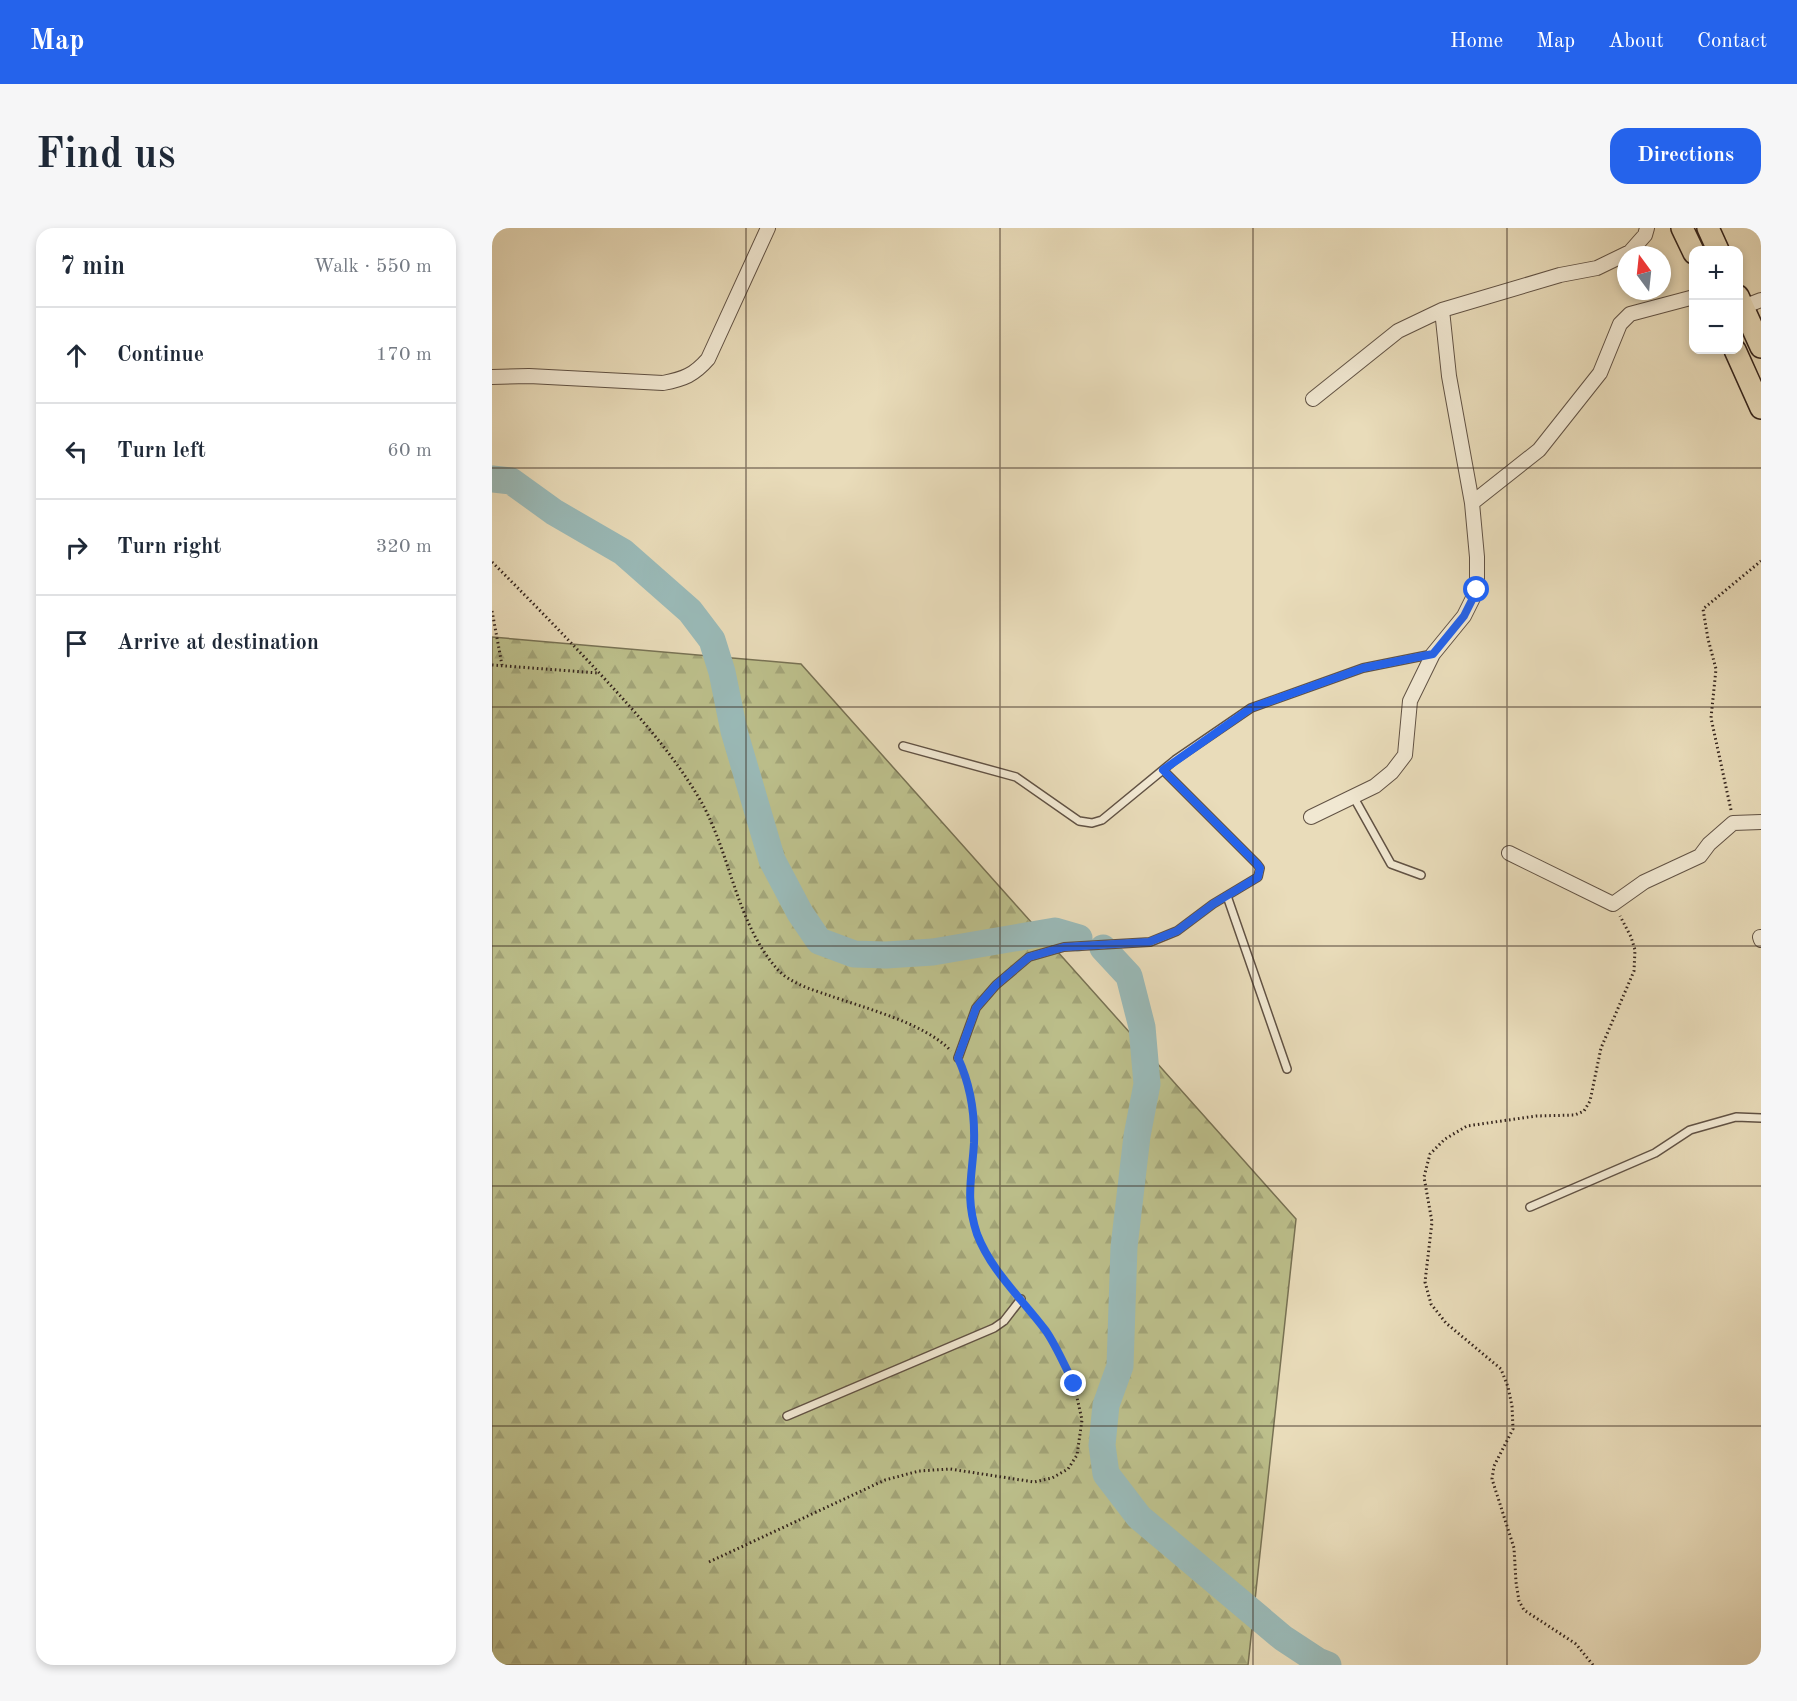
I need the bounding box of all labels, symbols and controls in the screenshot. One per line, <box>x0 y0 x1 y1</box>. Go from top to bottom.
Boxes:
text: Map <box>30 28 84 56</box>
text: Home <box>1450 31 1503 52</box>
text: Map <box>1536 31 1575 52</box>
text: About <box>1608 31 1664 52</box>
text: Contact <box>1697 31 1767 52</box>
button: Directions <box>1610 128 1761 184</box>
text: Find us <box>36 135 175 177</box>
north arrow <box>1617 246 1671 300</box>
map controls <box>1689 246 1743 354</box>
button: + <box>1689 246 1743 300</box>
text: 7 min <box>60 254 125 280</box>
text: Walk · 550 m <box>313 257 432 277</box>
button: − <box>1689 300 1743 354</box>
icon: ahead <box>60 339 93 372</box>
text: Continue <box>117 344 204 366</box>
text: 170 m <box>376 345 432 365</box>
icon: left <box>60 435 93 468</box>
text: Turn left <box>117 440 206 462</box>
text: 60 m <box>387 441 432 461</box>
icon: right <box>60 531 93 564</box>
text: Turn right <box>117 536 221 558</box>
text: 320 m <box>376 537 432 557</box>
route start <box>1463 576 1489 602</box>
icon: arrive <box>60 627 93 660</box>
text: Arrive at destination <box>117 632 319 654</box>
route end <box>1060 1370 1086 1396</box>

